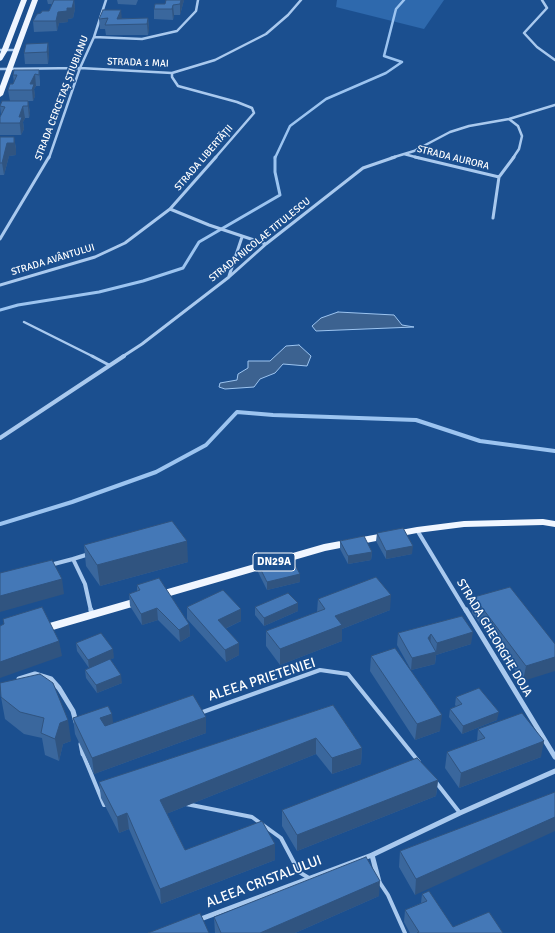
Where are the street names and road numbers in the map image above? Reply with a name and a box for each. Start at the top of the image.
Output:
street label: STRADA CERCETAȘ ȘTIUBIANU [33,34,91,162]
street label: STRADA 1 MAI [107,56,169,70]
street label: STRADA LIBERTĂȚII [172,123,236,193]
street label: STRADA AURORA [416,143,490,173]
street label: STRADA NICOLAE TITULESCU [207,195,313,285]
street label: STRADA AVÂNTULUI [10,242,96,278]
road number: DN29A [253,553,295,571]
street label: STRADA GHEORGHE DOJA [453,576,535,700]
street label: ALEEA PRIETENIEI [206,655,318,705]
street label: ALEEA CRISTALULUI [204,852,324,912]

